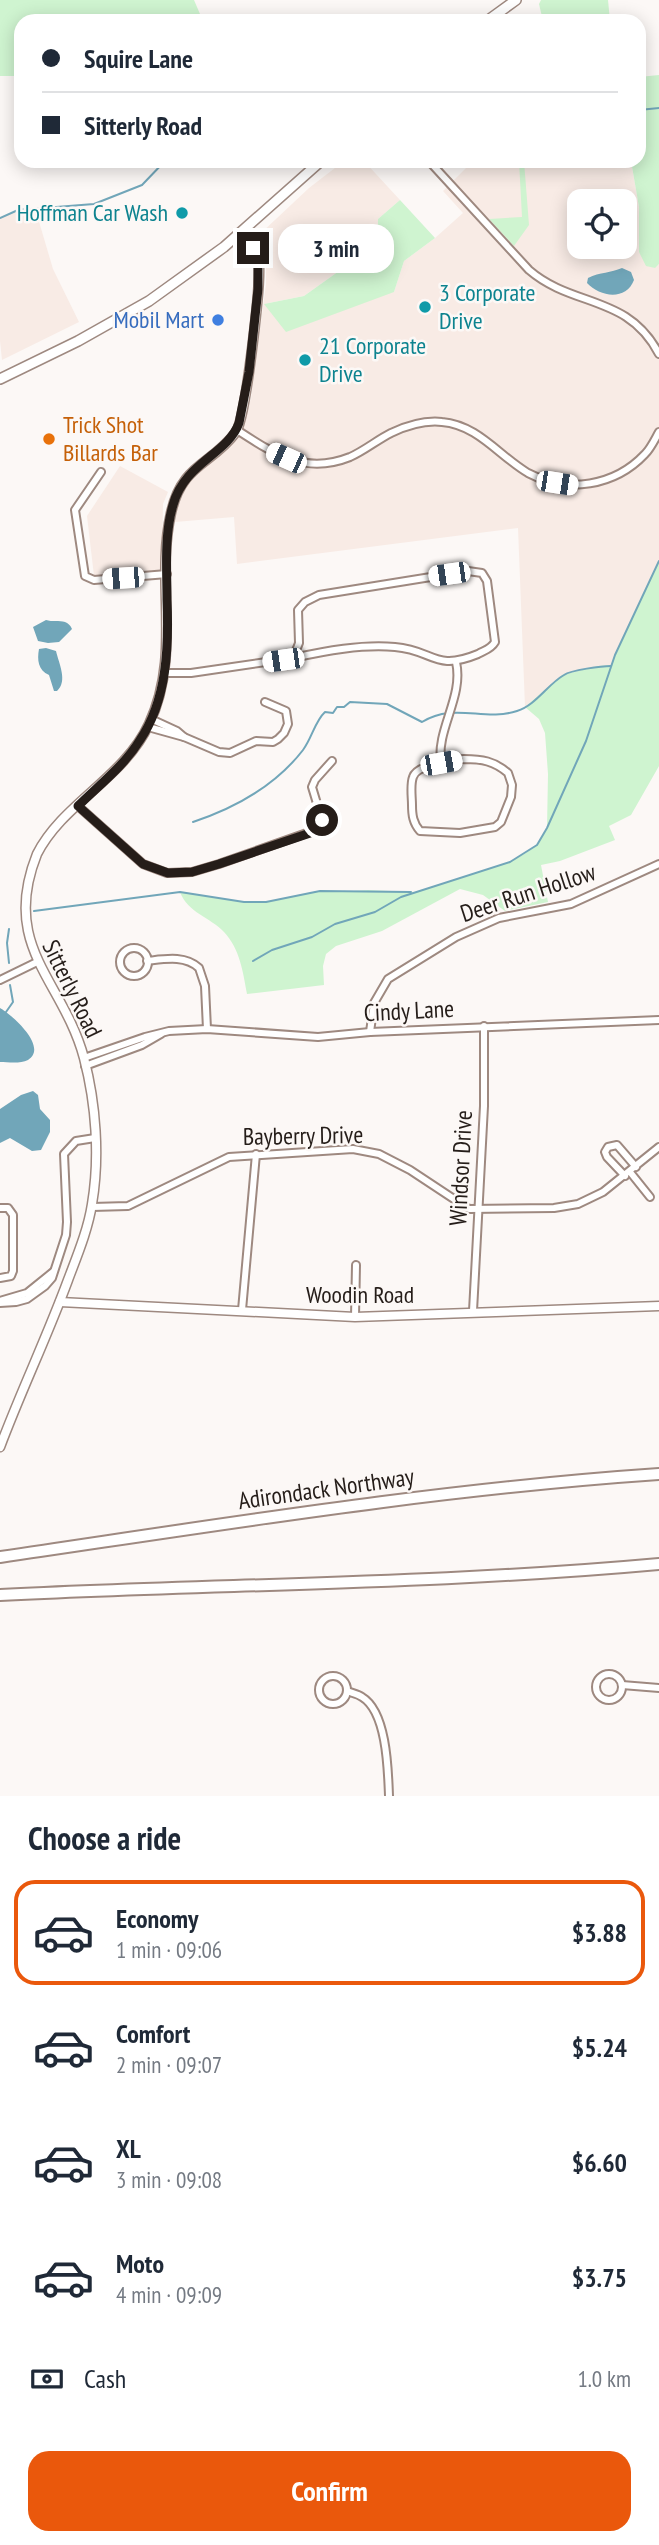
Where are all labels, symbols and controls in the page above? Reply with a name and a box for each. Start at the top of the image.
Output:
text: Squire Lane [84,42,193,75]
text: Sitterly Road [84,109,202,142]
map controls [567,189,637,259]
button: locate [567,189,637,259]
place label: Hoffman Car Wash [17,197,168,228]
marker: Hoffman Car Wash [174,205,190,221]
callout: 3 min [278,224,393,272]
route end [237,232,269,264]
text: 3 min [313,234,359,263]
place label: 3 Corporate Drive [439,277,535,336]
marker: 3 Corporate Drive [417,299,433,315]
place label: Mobil Mart [113,304,204,335]
marker: Mobil Mart [210,312,226,328]
place label: 21 Corporate Drive [319,330,426,389]
marker: 21 Corporate Drive [297,352,313,368]
place label: Trick Shot Billards Bar [63,409,158,468]
marker: Trick Shot Billards Bar [41,431,57,447]
car [263,440,310,476]
car [535,469,580,497]
car [427,561,472,587]
car [102,566,145,590]
car [261,647,306,673]
car [419,749,464,777]
route start [306,804,338,836]
street label: Deer Run Hollow [456,856,600,929]
street label: Sitterly Road [36,935,109,1043]
street label: Cindy Lane [363,993,455,1028]
street label: Windsor Drive [442,1109,479,1227]
street label: Bayberry Drive [243,1119,363,1152]
street label: Woodin Road [306,1279,414,1310]
street label: Adirondack Northway [236,1461,416,1516]
text: Choose a ride [28,1817,181,1859]
icon: car [32,1901,95,1964]
text: Economy [116,1902,198,1935]
text: $3.88 [572,1916,627,1949]
text: 1 min · 09:06 [116,1935,222,1964]
icon: car [32,2016,95,2079]
text: Comfort [116,2017,190,2050]
text: $5.24 [572,2031,627,2064]
text: 2 min · 09:07 [116,2050,222,2079]
icon: car [32,2131,95,2194]
text: XL [116,2132,141,2165]
text: $6.60 [572,2146,627,2179]
text: 3 min · 09:08 [116,2165,222,2194]
icon: car [32,2246,95,2309]
text: Moto [116,2247,164,2280]
text: $3.75 [572,2261,627,2294]
text: 4 min · 09:09 [116,2280,222,2309]
icon: cash [28,2360,66,2398]
text: Cash [84,2362,126,2395]
text: 1.0 km [577,2364,631,2393]
button: Confirm [28,2451,631,2531]

